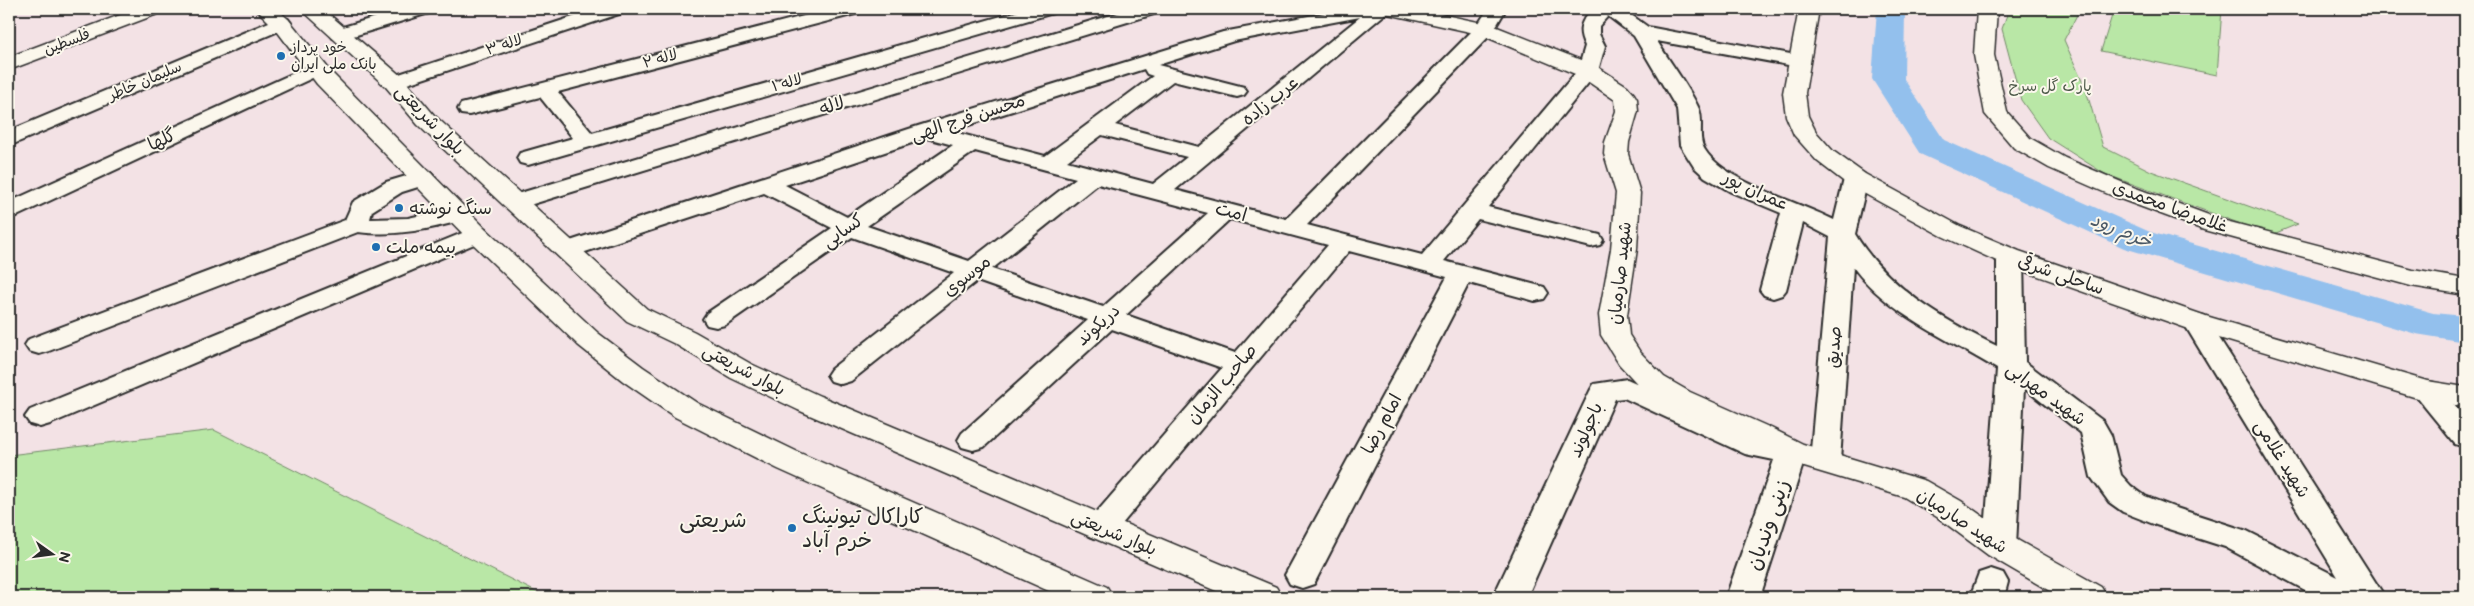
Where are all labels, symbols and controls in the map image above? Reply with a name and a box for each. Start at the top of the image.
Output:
street label: فلسطین [41,24,93,60]
street label: لاله ۳ [483,30,525,60]
place label: خود پرداز بانک ملی ایران [290,38,377,74]
street label: لاله ۲ [641,45,679,73]
marker: خود پرداز بانک ملی ایران [275,50,287,62]
street label: سلیمان خاطر [104,57,185,106]
street label: لاله ۱ [770,70,804,96]
street label: عرب زاده [1237,72,1303,130]
park label: پارک گل سرخ [2008,77,2092,96]
street label: بلوار شریعتی [391,80,469,160]
street label: محسن فرج الهی [908,90,1028,147]
street label: لاله [817,92,847,120]
street label: گلها [145,124,180,156]
street label: عمران پور [1717,166,1792,216]
street label: غلامرضا محمدی [2109,176,2231,238]
place label: سنگ نوشته [409,198,492,219]
street label: امت [1213,198,1249,226]
marker: سنگ نوشته [393,202,405,214]
water label: خرم رود [2086,208,2156,256]
street label: کسایی [818,209,868,253]
street label: شهید صارمیان [1604,221,1636,325]
place label: بیمه ملت [386,237,456,258]
marker: بیمه ملت [370,241,382,253]
street label: ساحلی شرقی [2015,249,2107,300]
street label: موسوی [939,251,995,301]
street label: دریکوند [1072,300,1125,351]
street label: صدیق [1822,325,1846,369]
street label: بلوار شریعتی [699,339,789,401]
street label: صاحب الزمان [1183,340,1261,428]
street label: شهید مهرابی [2002,358,2090,430]
street label: امام رضا [1357,390,1409,459]
street label: باجولوند [1565,399,1608,461]
street label: شهید غلامی [2250,416,2314,502]
street label: زینی وندیان [1741,476,1796,574]
street label: شهید صارمیان [1913,484,2011,558]
place label: کاراکال تیونینگ خرم آباد [802,504,924,556]
street label: بلوار شریعتی [1068,506,1160,560]
district label: شریعتی [679,507,747,534]
marker: کاراکال تیونینگ خرم آباد [786,522,798,534]
north arrow [28,528,78,578]
text: N [55,550,74,564]

